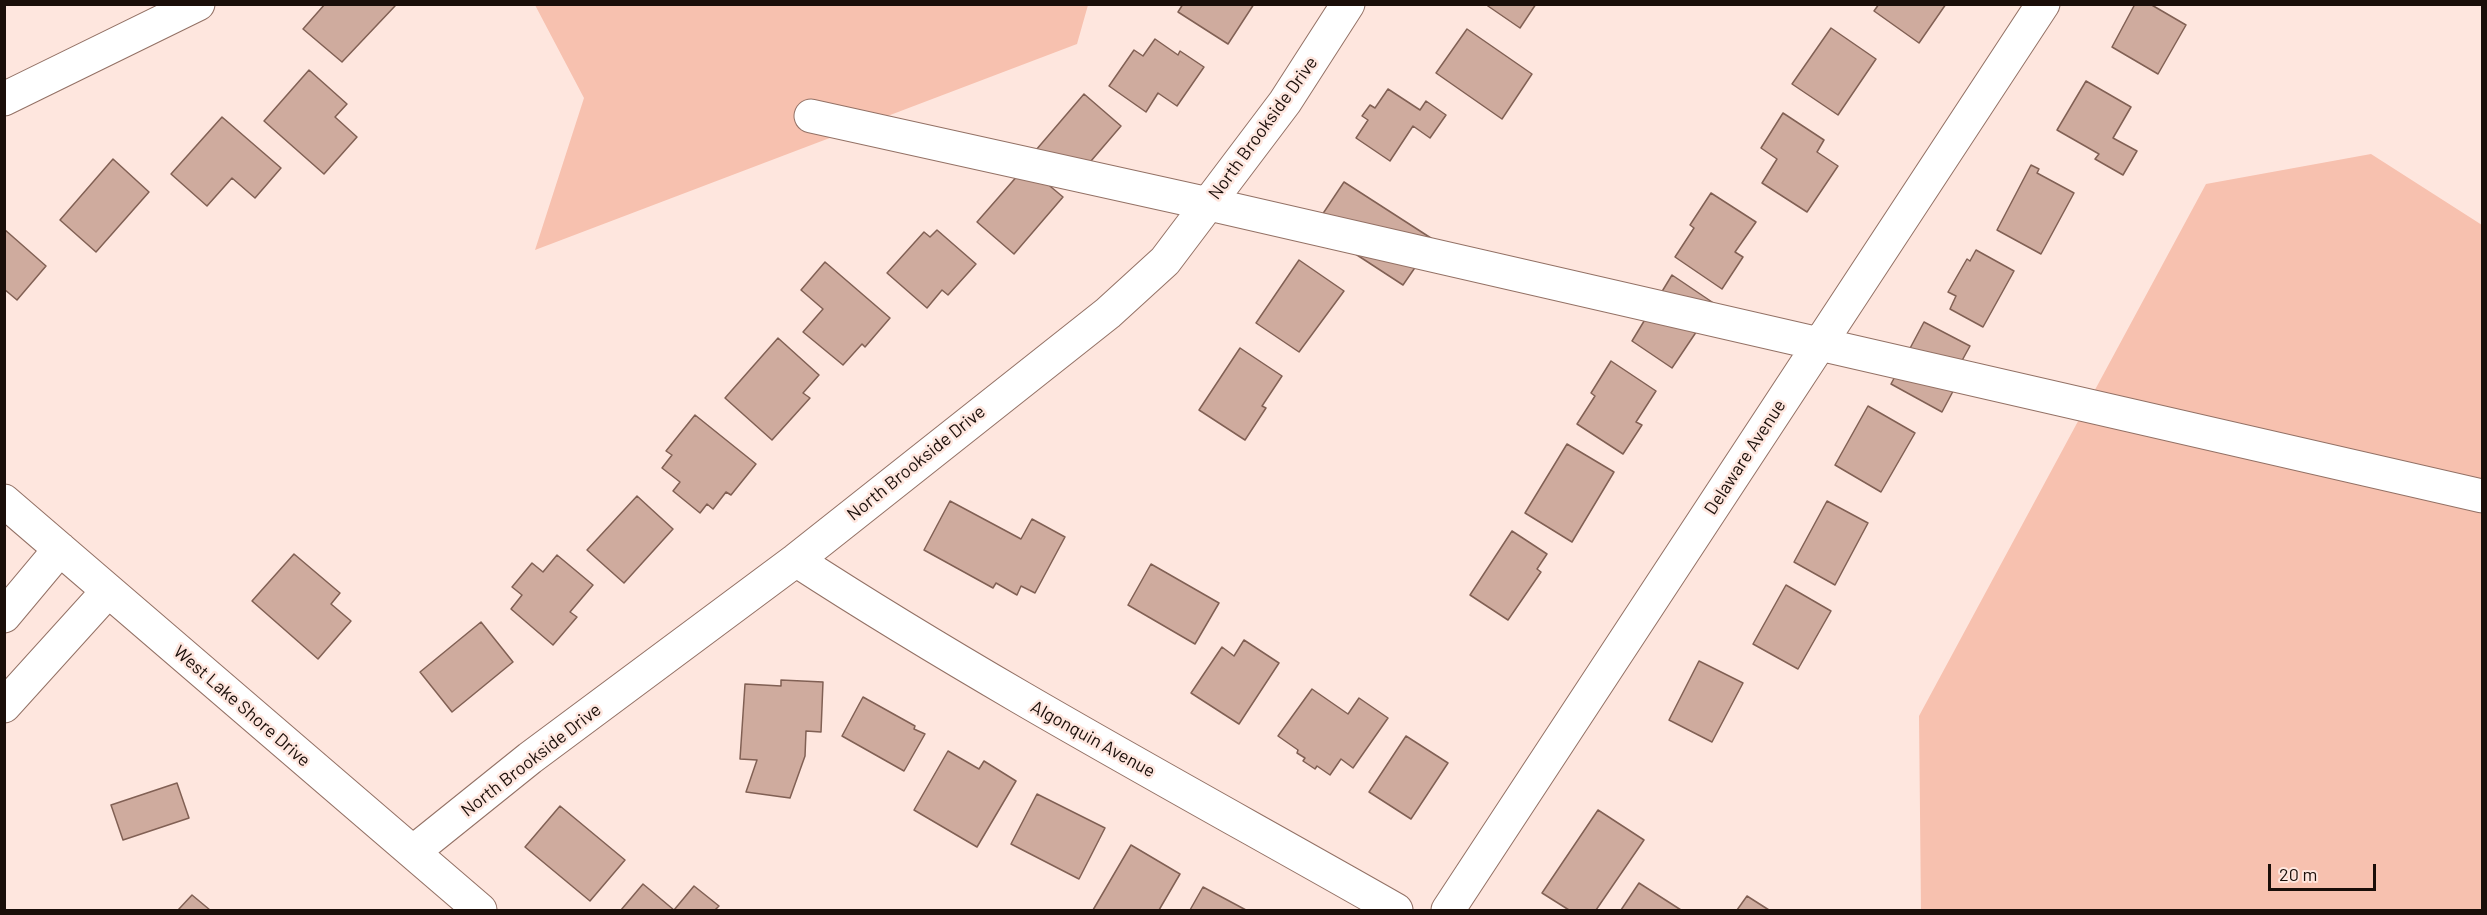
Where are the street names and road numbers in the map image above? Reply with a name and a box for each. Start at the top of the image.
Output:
street label: North Brookside Drive [1204,52,1322,204]
street label: Delaware Avenue [1700,395,1790,519]
street label: North Brookside Drive [843,401,989,525]
street label: West Lake Shore Drive [169,641,315,771]
street label: Algonquin Avenue [1027,696,1159,782]
street label: North Brookside Drive [457,699,605,821]

